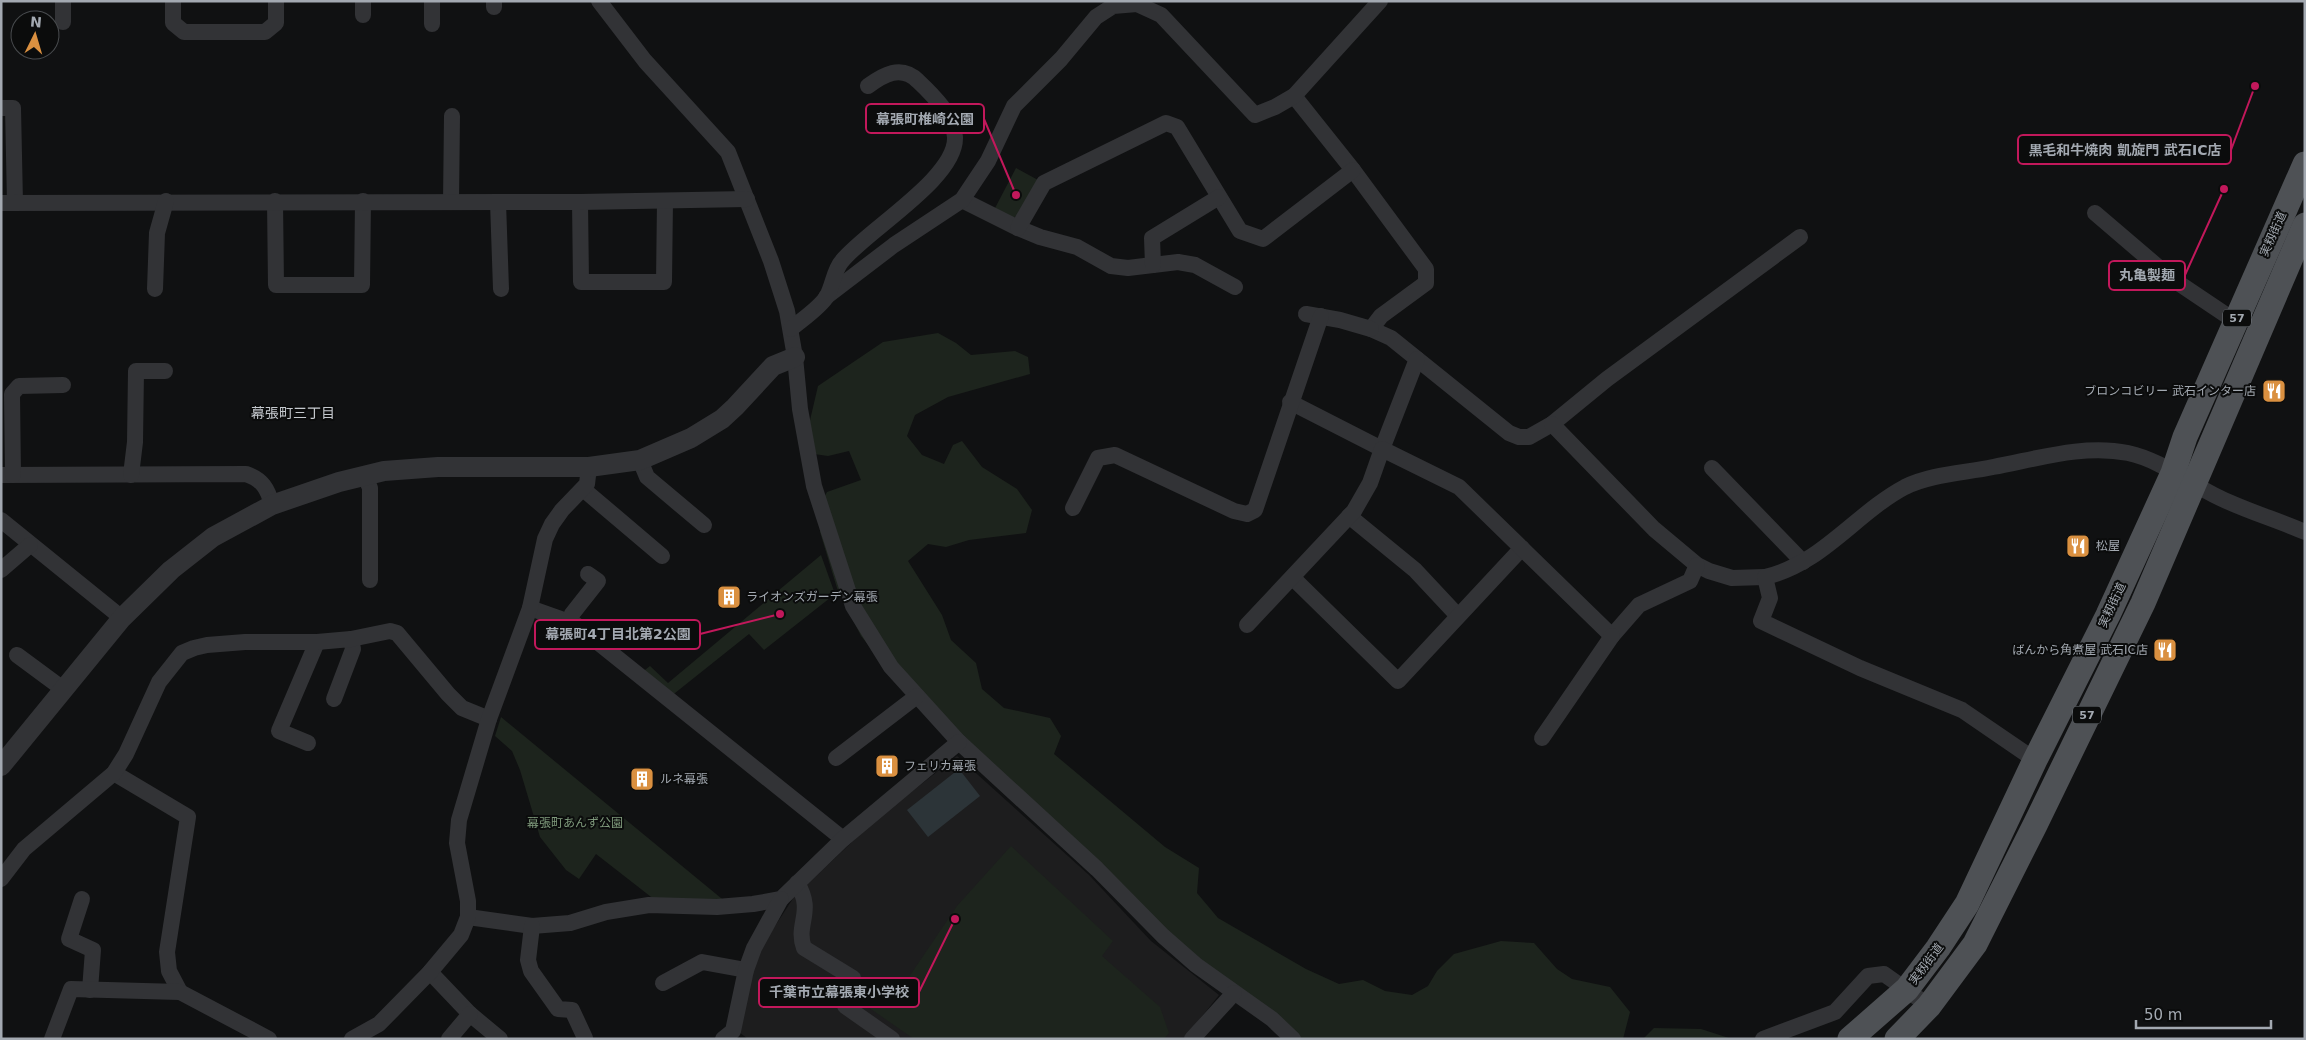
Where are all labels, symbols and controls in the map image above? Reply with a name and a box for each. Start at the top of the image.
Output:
north arrow [10,10,60,60]
text: N [30,14,43,31]
callout: 幕張町椎崎公園 [866,104,984,133]
text: 幕張町椎崎公園 [876,111,974,127]
callout: 黒毛和牛焼肉 凱旋門 武石IC店 [2018,135,2231,164]
text: 黒毛和牛焼肉 凱旋門 武石IC店 [2028,142,2222,158]
street label: 実籾街道 [2257,209,2289,259]
callout: 丸亀製麺 [2109,261,2185,290]
text: 丸亀製麺 [2119,267,2175,283]
road number: 57 [2223,310,2251,326]
restaurant icon: ブロンコビリー 武石インター店 [2261,378,2287,404]
place label: ブロンコビリー 武石インター店 [2084,384,2256,398]
district label: 幕張町三丁目 [251,405,335,421]
restaurant icon: 松屋 [2065,533,2091,559]
place label: 松屋 [2096,539,2120,553]
street label: 実籾街道 [2096,580,2128,630]
building icon: ライオンズガーデン幕張 [716,584,742,610]
place label: ライオンズガーデン幕張 [746,590,878,604]
callout: 幕張町4丁目北第2公園 [535,620,700,649]
text: 幕張町4丁目北第2公園 [545,626,691,642]
restaurant icon: ばんから角煮屋 武石IC店 [2152,637,2178,663]
place label: ばんから角煮屋 武石IC店 [2012,643,2148,657]
road number: 57 [2073,706,2101,724]
building icon: フェリカ幕張 [874,753,900,779]
place label: フェリカ幕張 [904,759,976,773]
building icon: ルネ幕張 [629,766,655,792]
place label: ルネ幕張 [660,772,708,786]
park label: 幕張町あんず公園 [527,816,623,830]
street label: 実籾街道 [1906,941,1946,987]
callout: 千葉市立幕張東小学校 [759,978,919,1007]
text: 千葉市立幕張東小学校 [769,984,909,1000]
scale bar [2136,998,2271,1030]
text: 50 m [2144,1006,2182,1024]

